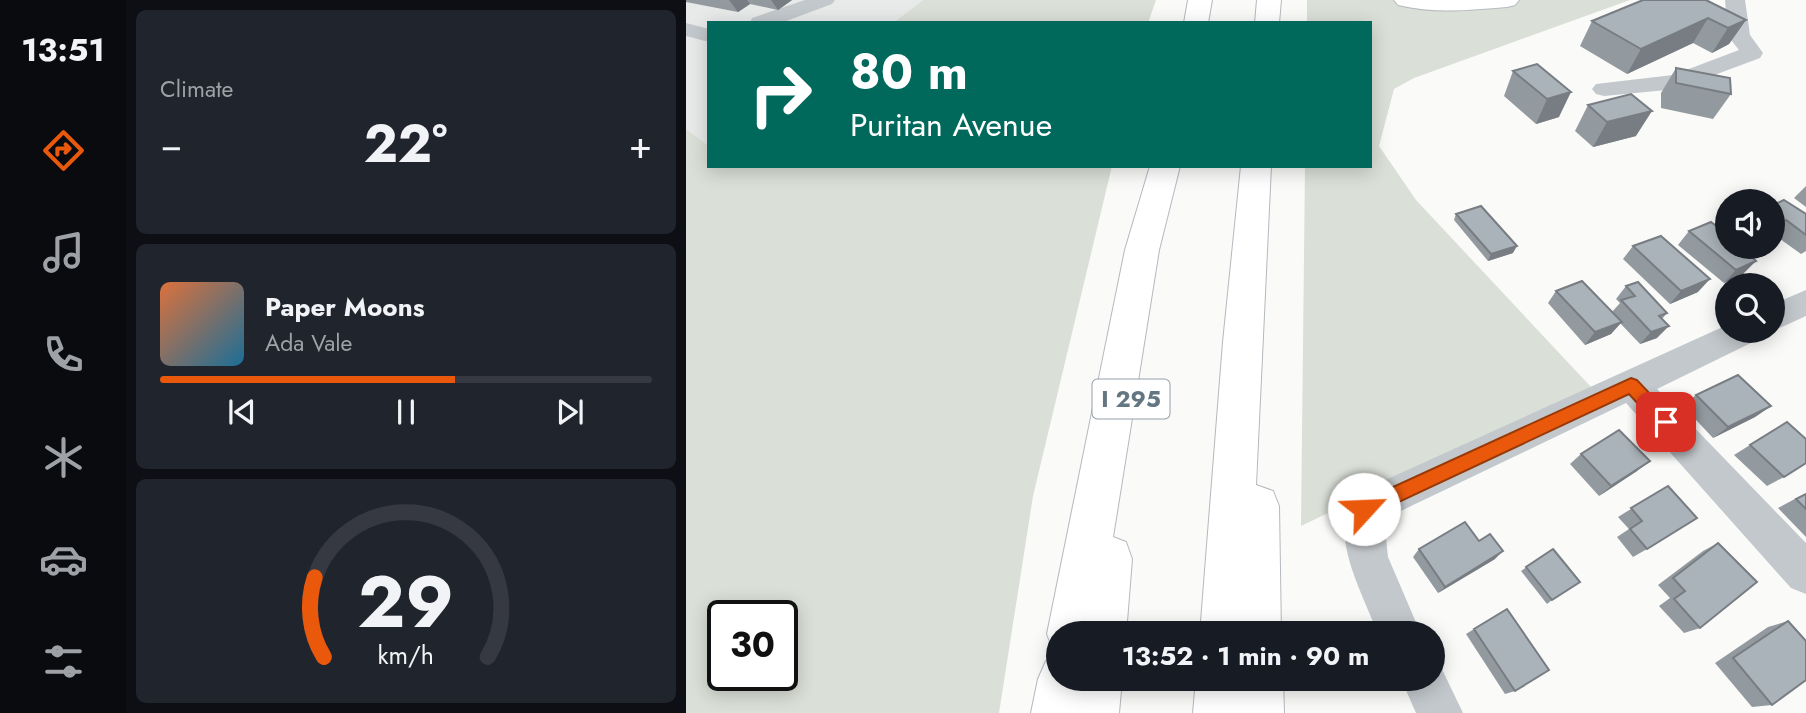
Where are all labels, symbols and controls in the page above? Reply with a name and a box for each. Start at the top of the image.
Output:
text: 13:51 [21,27,105,73]
text: 80 m [850,37,968,107]
icon: right [735,49,826,140]
text: Climate [160,72,233,106]
text: Puritan Avenue [850,102,1052,148]
text: 22° [364,106,447,182]
text: − [160,117,182,172]
text: + [629,117,652,172]
icon: directions [39,126,88,175]
map controls [1715,189,1785,343]
button: sound [1715,189,1785,259]
icon: music [39,228,88,277]
button: search [1715,273,1785,343]
text: Paper Moons [265,288,425,326]
text: Ada Vale [265,326,352,360]
icon: phone [39,330,88,379]
road number: I 295 [1092,380,1170,418]
pin [1636,392,1696,452]
icon: previous [223,393,261,431]
icon: pause [387,393,425,431]
icon: next [551,393,589,431]
icon: arrive [1647,403,1685,441]
icon: climate [39,433,88,482]
position arrow [1327,472,1401,546]
icon: car [39,535,88,584]
text: 29 [358,549,454,654]
speed limit sign: 30 [707,600,798,691]
icon: filters [39,637,88,686]
text: km/h [378,637,434,673]
text: 13:52 · 1 min · 90 m [1122,637,1369,675]

